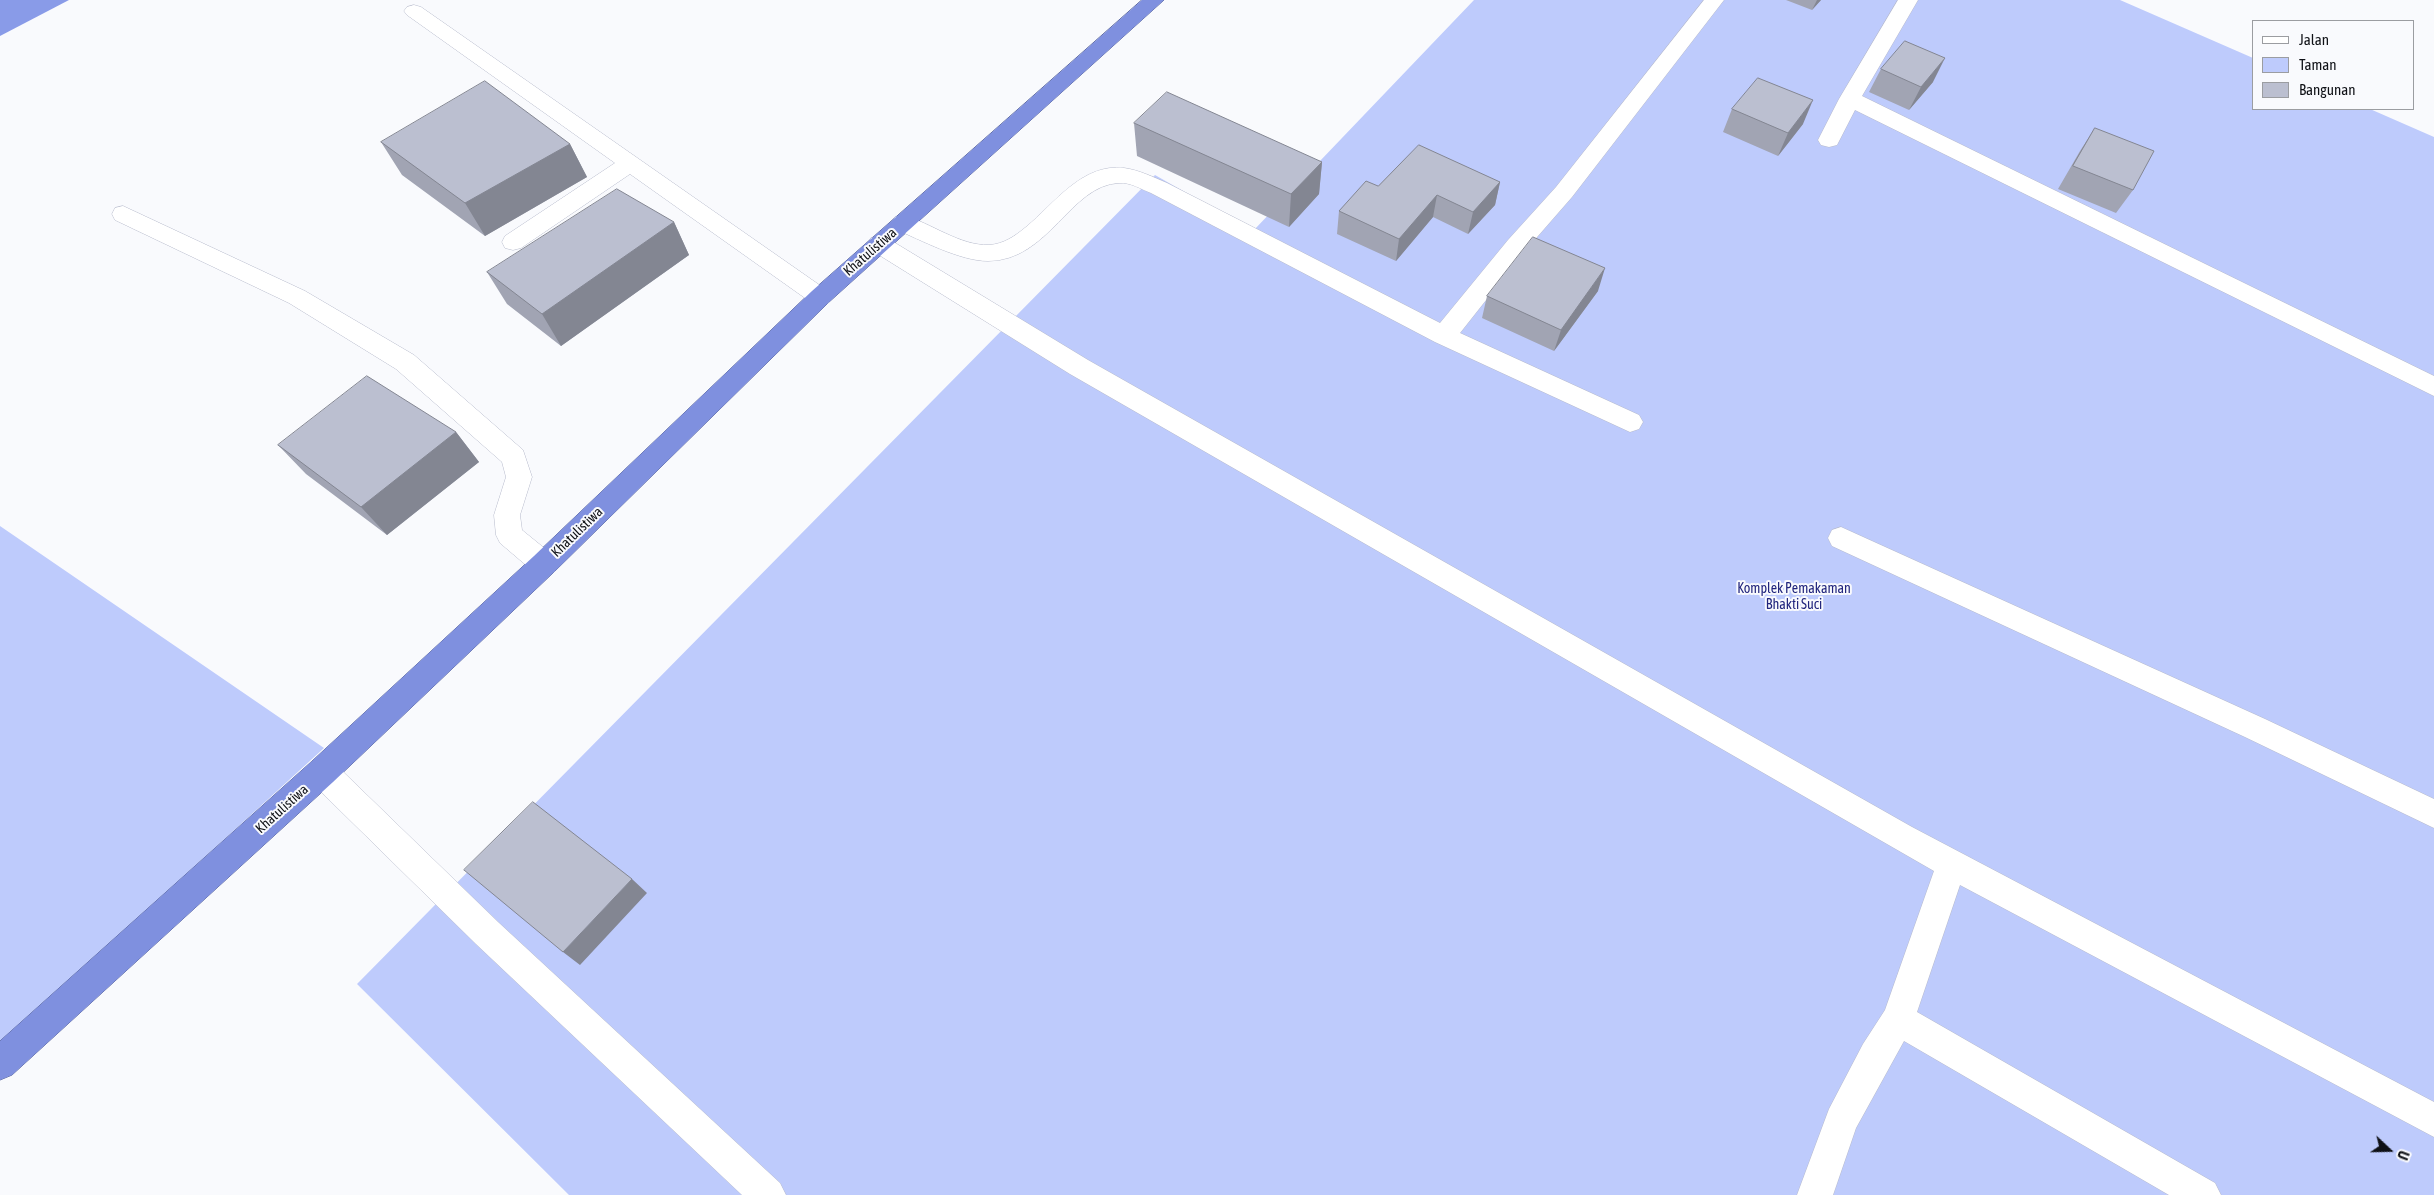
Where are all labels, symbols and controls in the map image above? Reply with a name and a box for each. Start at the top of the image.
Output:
legend [2252,20,2414,110]
text: Jalan [2299,31,2329,48]
text: Taman [2299,56,2337,73]
text: Bangunan [2299,81,2356,98]
street label: Khatulistiwa [840,224,900,280]
street label: Khatulistiwa [548,503,606,561]
park label: Komplek Pemakaman Bhakti Suci [1737,581,1851,614]
street label: Khatulistiwa [252,781,312,837]
north arrow [2364,1125,2414,1175]
text: U [2394,1149,2412,1162]

